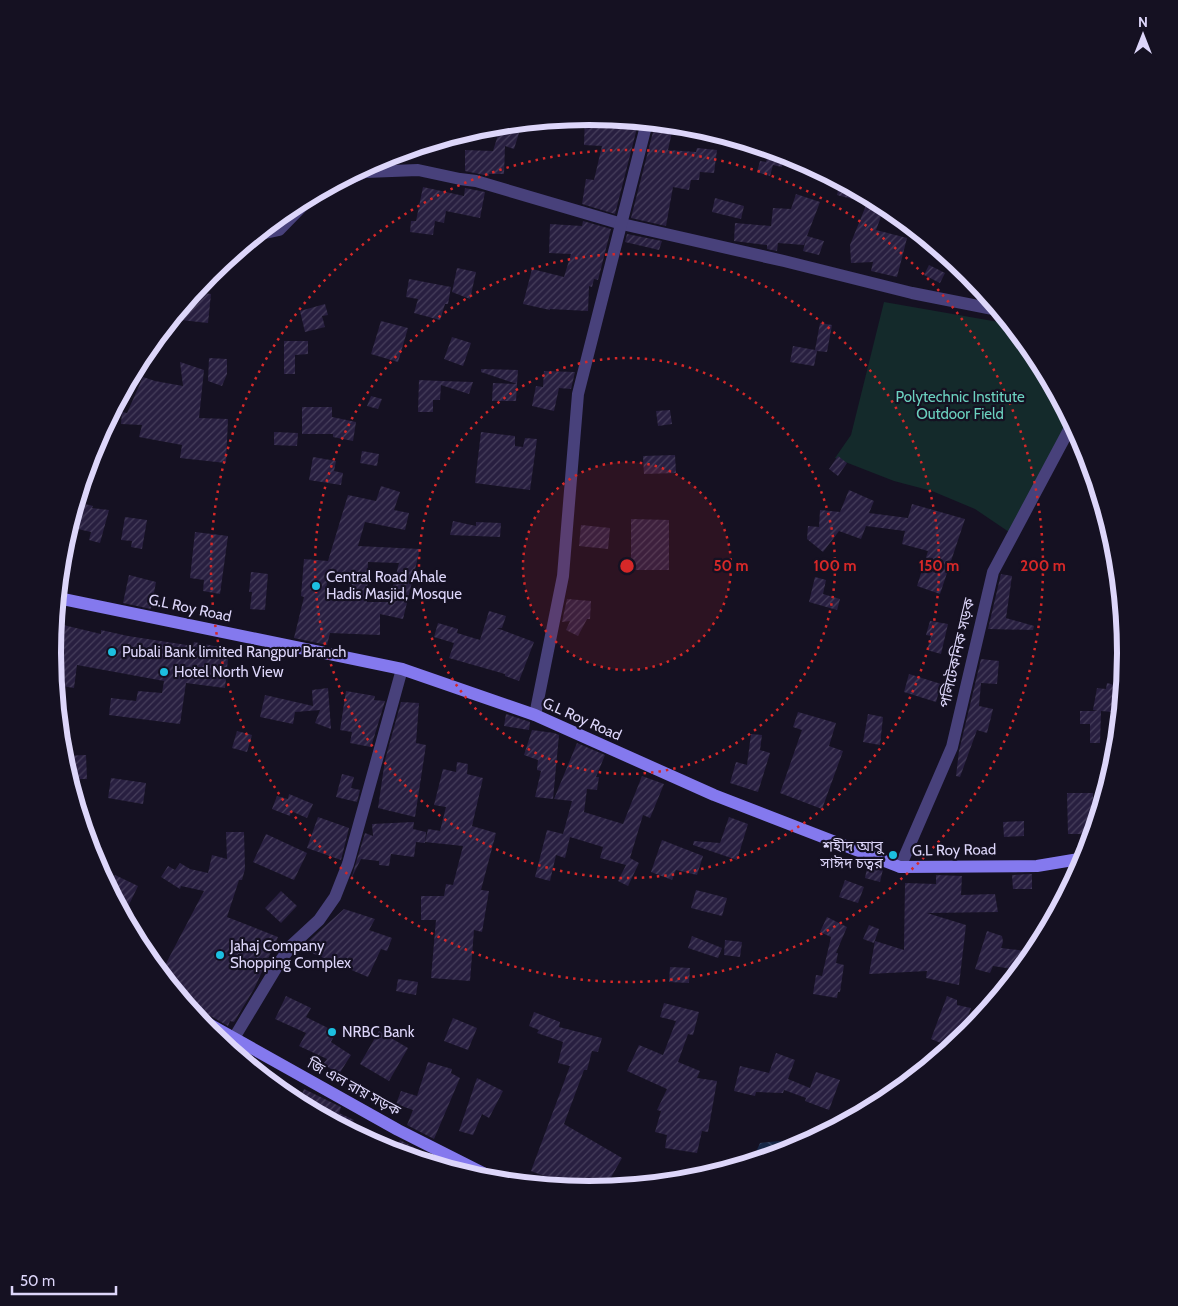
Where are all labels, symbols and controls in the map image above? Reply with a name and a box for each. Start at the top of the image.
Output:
north arrow [1118,10,1168,60]
text: N [1138,13,1148,31]
park label: Polytechnic Institute Outdoor Field [895,388,1025,423]
centre of rings [618,557,636,575]
text: 50 m [713,557,749,575]
text: 100 m [813,557,857,575]
text: 150 m [919,557,959,575]
text: 200 m [1020,557,1066,575]
place label: Central Road Ahale Hadis Masjid, Mosque [326,568,462,603]
marker: Central Road Ahale Hadis Masjid, Mosque [310,580,322,592]
street label: G.L Roy Road [147,590,233,626]
street label: পলিটেকনিক সড়ক [936,596,979,710]
place label: Pubali Bank limited Rangpur Branch [122,643,346,661]
marker: Pubali Bank limited Rangpur Branch [106,646,118,658]
place label: Hotel North View [174,663,284,681]
marker: Hotel North View [158,666,170,678]
street label: G.L Roy Road [540,694,624,744]
place label: শহীদ আবু সাঈদ চত্বর [819,837,884,872]
street label: G.L Roy Road [912,840,996,860]
marker: শহীদ আবু সাঈদ চত্বর [887,849,899,861]
place label: Jahaj Company Shopping Complex [229,937,351,972]
marker: Jahaj Company Shopping Complex [214,949,226,961]
place label: NRBC Bank [342,1023,415,1041]
marker: NRBC Bank [326,1026,338,1038]
street label: জি এল রায় সড়ক [304,1054,404,1120]
scale bar [12,1264,116,1296]
text: 50 m [20,1272,55,1290]

